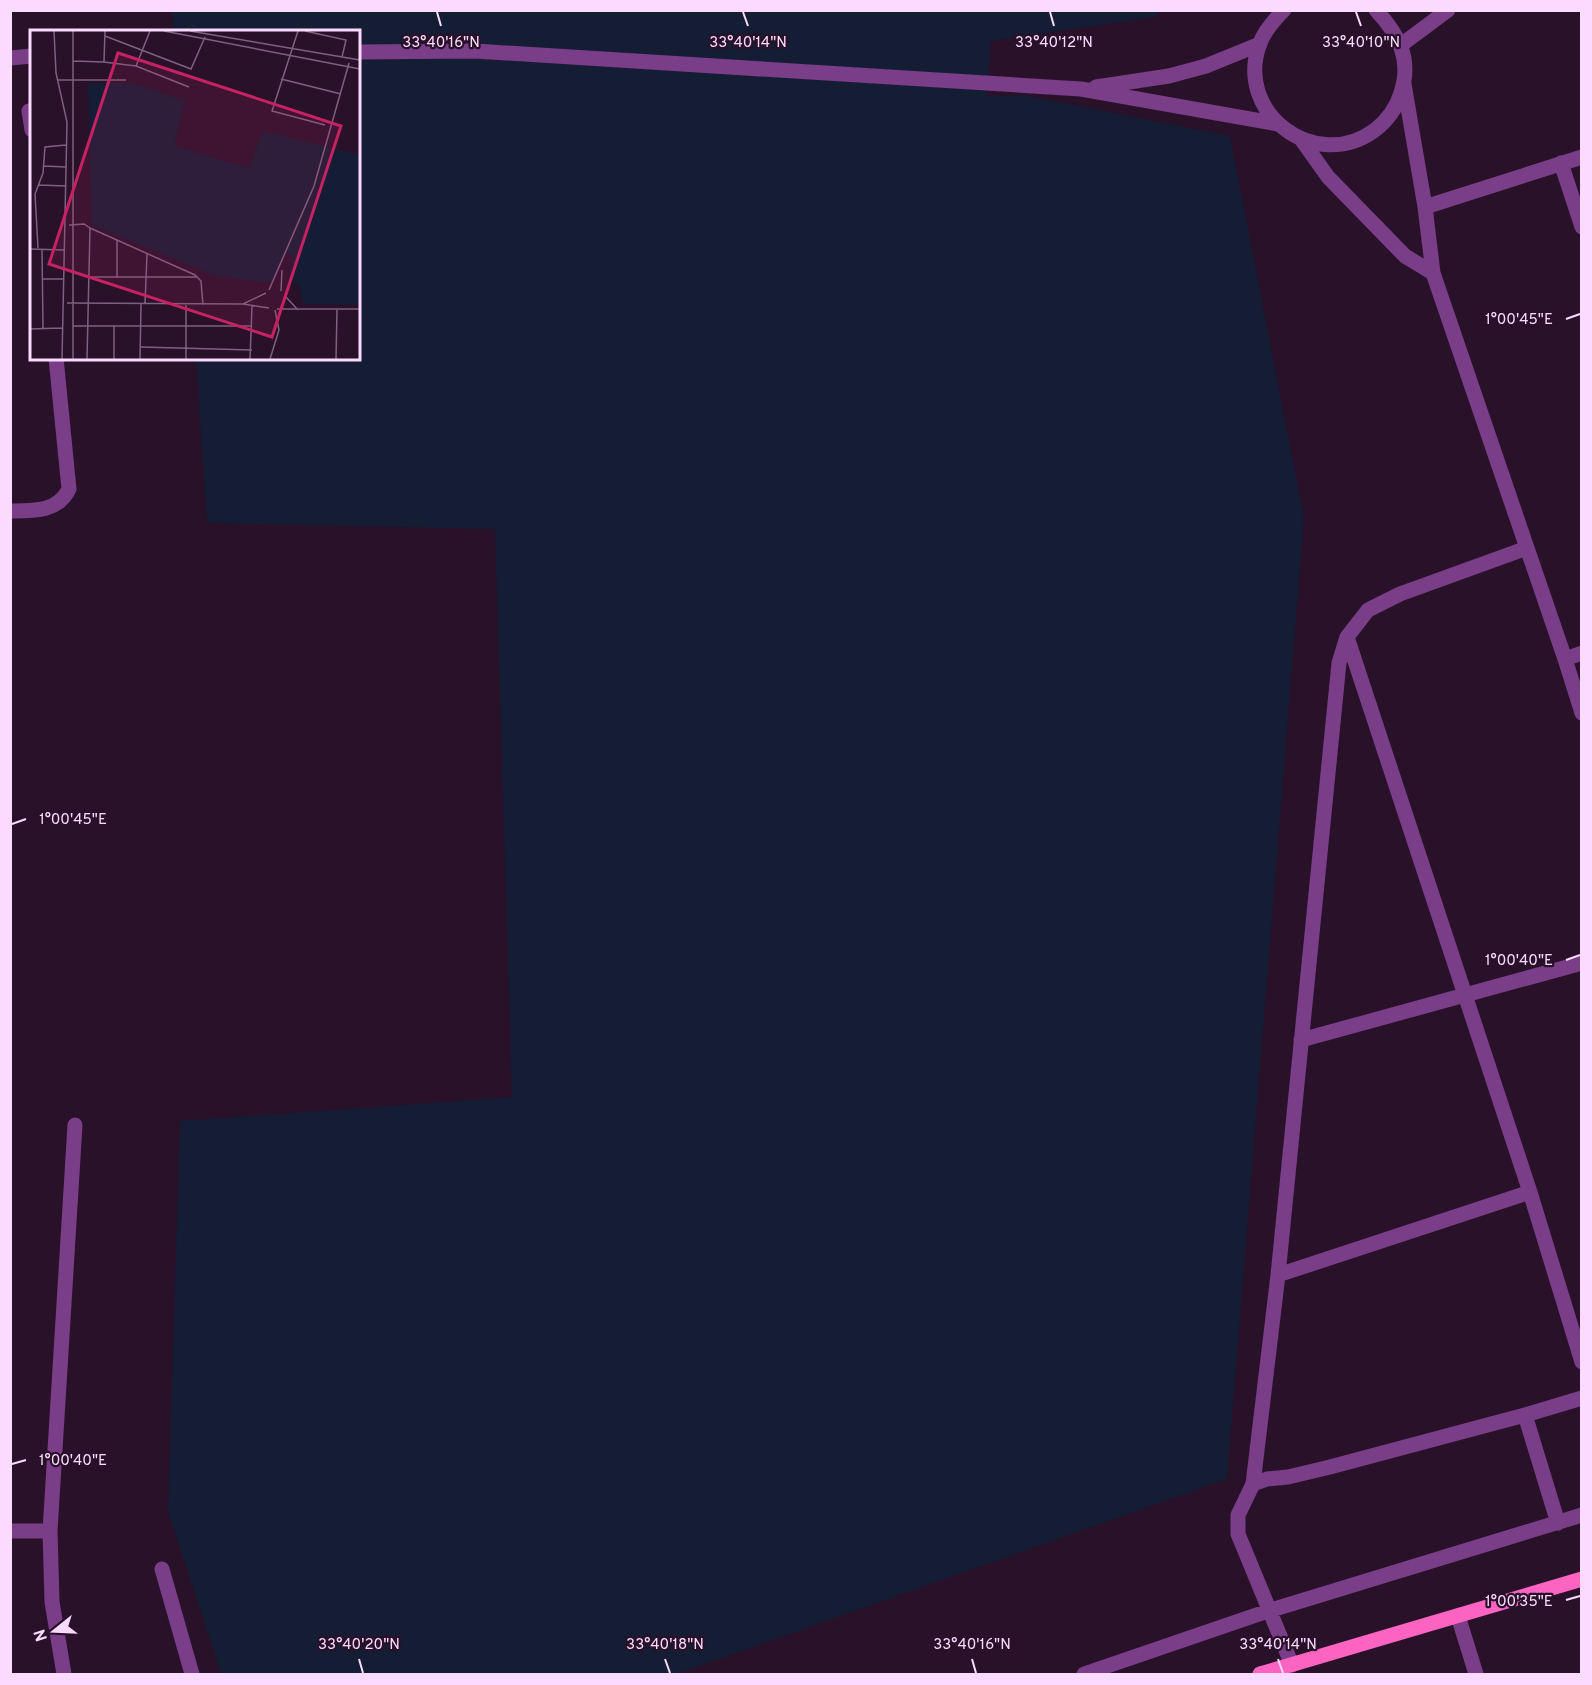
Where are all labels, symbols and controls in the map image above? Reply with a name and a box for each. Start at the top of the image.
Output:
inset map [30,30,360,360]
text: 33°40'16"N [402,34,480,53]
text: 33°40'14"N [709,34,787,53]
text: 33°40'12"N [1015,34,1093,53]
text: 33°40'10"N [1322,34,1400,53]
text: 1°00'45"E [1485,311,1553,330]
text: 1°00'45"E [39,811,107,830]
text: 1°00'40"E [1485,952,1553,971]
text: 1°00'40"E [39,1452,107,1471]
text: 1°00'35"E [1485,1593,1553,1612]
north arrow [24,1601,84,1661]
text: N [30,1626,53,1644]
text: 33°40'20"N [318,1636,400,1655]
text: 33°40'18"N [626,1636,704,1655]
text: 33°40'16"N [933,1636,1011,1655]
text: 33°40'14"N [1239,1636,1317,1655]

